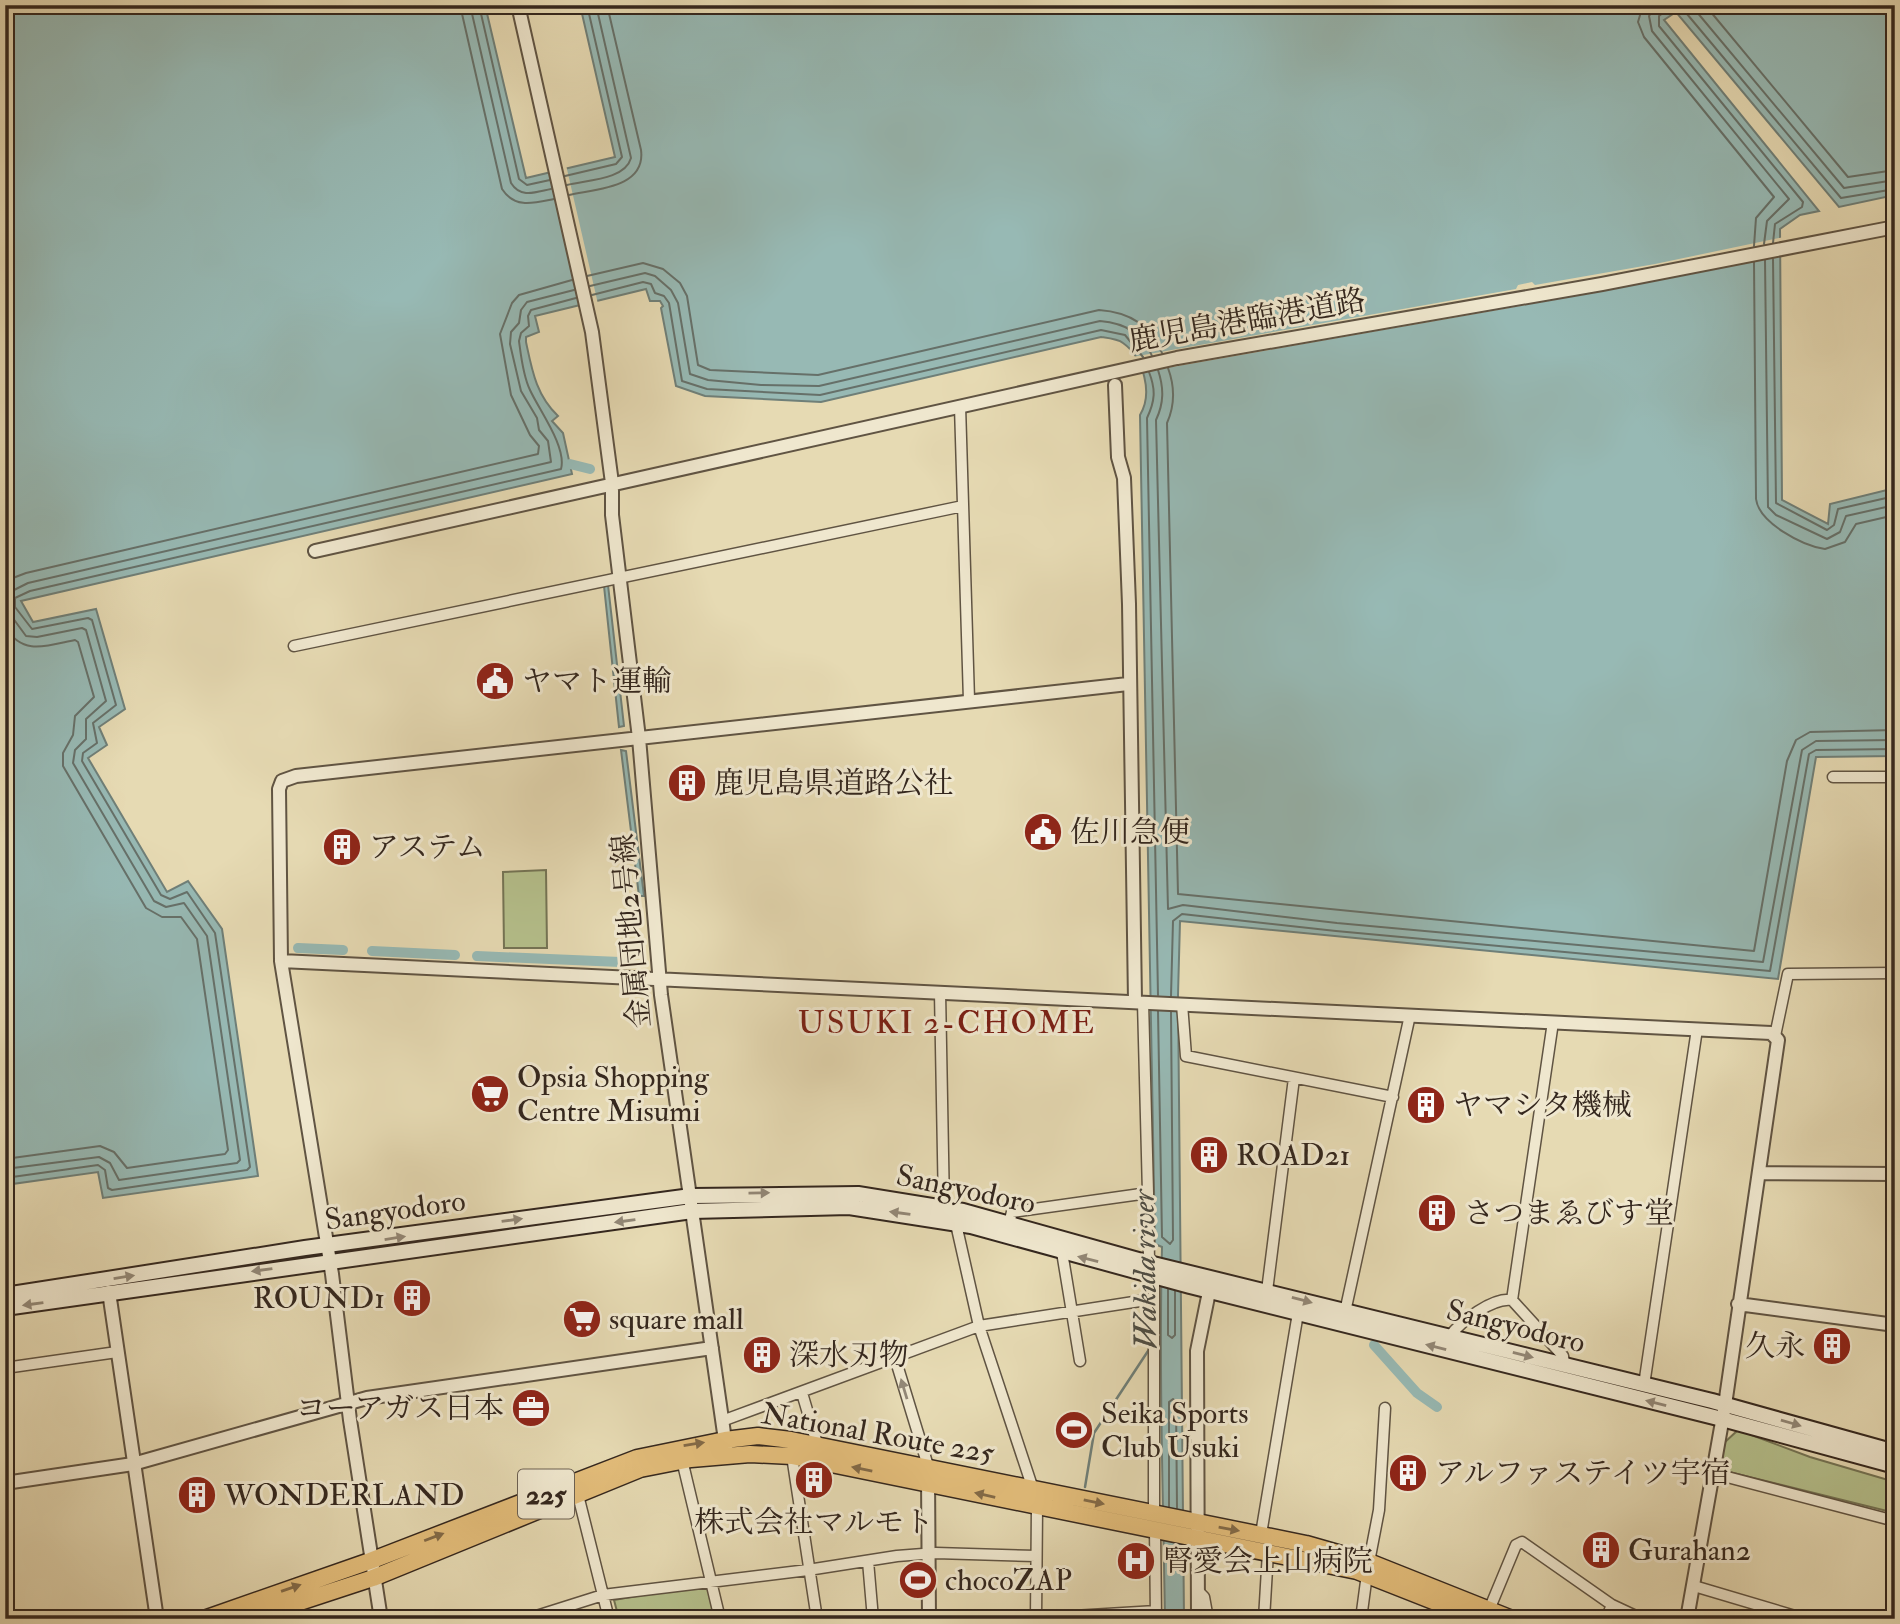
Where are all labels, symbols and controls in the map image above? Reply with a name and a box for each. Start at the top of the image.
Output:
street label: 鹿児島港臨港道路 [1126,281,1368,360]
public building icon: ヤマト運輸 [474,660,516,702]
place label: ヤマト運輸 [522,663,672,700]
building icon: 鹿児島県道路公社 [666,762,708,804]
place label: 鹿児島県道路公社 [714,765,954,802]
public building icon: 佐川急便 [1022,811,1064,853]
place label: 佐川急便 [1070,814,1190,851]
building icon: アステム [321,826,363,868]
place label: アステム [369,829,486,866]
street label: 金属団地2号線 [605,832,658,1030]
district label: USUKI 2-CHOME [798,1003,1096,1043]
place label: Opsia Shopping Centre Misumi [517,1059,710,1130]
supermarket icon: Opsia Shopping Centre Misumi [469,1073,511,1115]
building icon: ヤマシタ機械 [1405,1084,1447,1126]
place label: ヤマシタ機械 [1453,1087,1632,1124]
building icon: ROAD21 [1188,1134,1230,1176]
place label: ROAD21 [1236,1137,1350,1174]
street label: Sangyodoro [893,1157,1039,1222]
street label: Sangyodoro [322,1182,468,1239]
water label: Wakida river [1124,1187,1166,1350]
one-way arrow [748,1188,770,1199]
building icon: さつまゑびす堂 [1416,1192,1458,1234]
place label: さつまゑびす堂 [1464,1195,1674,1232]
one-way arrow [889,1208,911,1219]
one-way arrow [501,1215,523,1226]
one-way arrow [614,1216,636,1227]
one-way arrow [384,1232,406,1243]
one-way arrow [1077,1253,1099,1264]
one-way arrow [251,1265,273,1276]
one-way arrow [113,1271,135,1282]
building icon: ROUND1 [391,1277,433,1319]
place label: ROUND1 [253,1280,385,1317]
street label: Sangyodoro [1443,1291,1589,1362]
one-way arrow [1292,1296,1313,1306]
one-way arrow [22,1298,44,1309]
supermarket icon: square mall [561,1298,603,1340]
place label: square mall [609,1301,744,1338]
building icon: 久永 [1811,1325,1853,1367]
place label: 久永 [1745,1328,1805,1365]
building icon: 深水刃物 [741,1334,783,1376]
place label: 深水刃物 [789,1337,909,1374]
one-way arrow [1424,1341,1446,1352]
one-way arrow [1512,1349,1534,1360]
one-way arrow [898,1378,908,1399]
office icon: コーアガス日本 [510,1387,552,1429]
place label: コーアガス日本 [296,1390,504,1427]
street label: National Route 225 [759,1395,998,1472]
place label: Seika Sports Club Usuki [1101,1395,1248,1466]
one-way arrow [1645,1397,1667,1408]
sports icon: Seika Sports Club Usuki [1053,1409,1095,1451]
one-way arrow [1780,1418,1802,1429]
one-way arrow [683,1439,705,1450]
building icon: アルファステイツ宇宿 [1387,1452,1429,1494]
place label: アルファステイツ宇宿 [1435,1455,1731,1492]
building icon: 株式会社マルモト [793,1459,835,1501]
one-way arrow [851,1463,873,1474]
road number: 225 [518,1470,574,1518]
building icon: WONDERLAND [176,1474,218,1516]
place label: WONDERLAND [223,1477,465,1514]
one-way arrow [974,1489,996,1500]
one-way arrow [1083,1496,1105,1507]
place label: 株式会社マルモト [694,1504,934,1541]
one-way arrow [1218,1524,1240,1535]
building icon: Gurahan2 [1580,1529,1622,1571]
one-way arrow [423,1531,444,1542]
place label: Gurahan2 [1628,1532,1751,1569]
hospital icon: 腎愛会上山病院 [1115,1540,1157,1582]
place label: 腎愛会上山病院 [1163,1543,1373,1580]
sports icon: chocoZAP [897,1559,939,1601]
place label: chocoZAP [945,1562,1072,1599]
one-way arrow [281,1582,302,1593]

